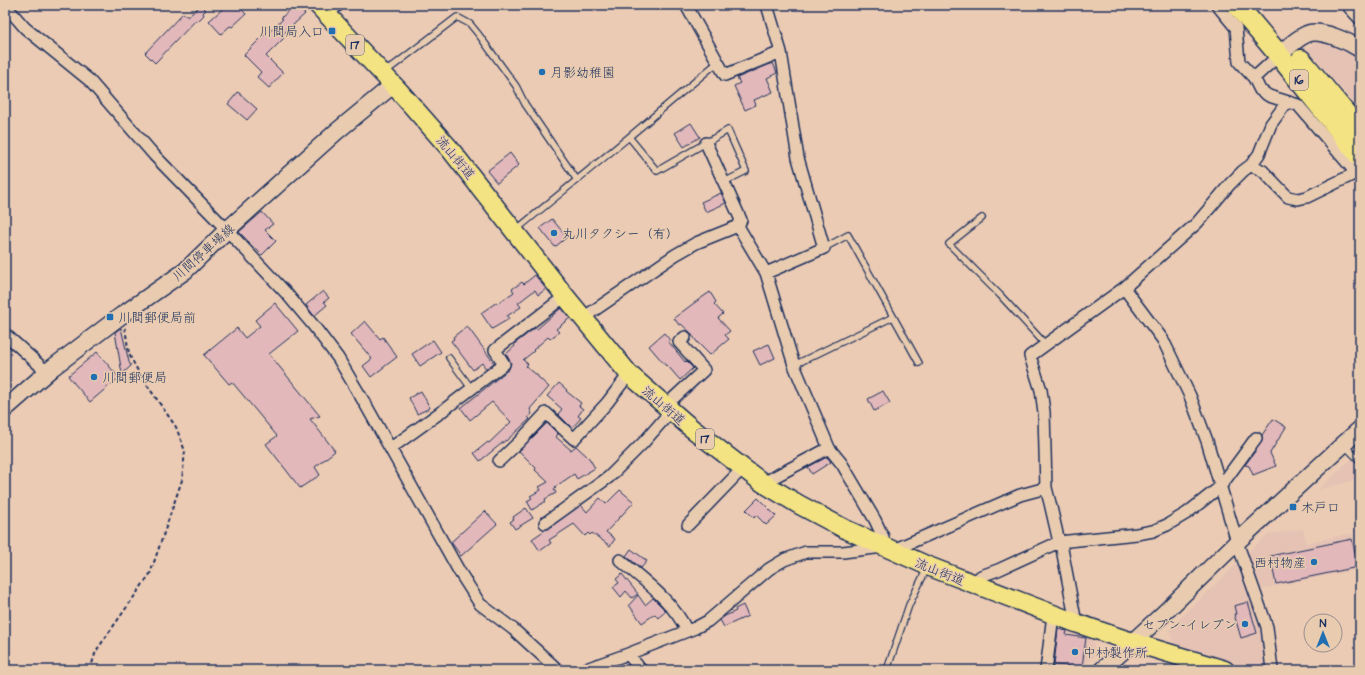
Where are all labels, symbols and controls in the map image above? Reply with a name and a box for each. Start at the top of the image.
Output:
place label: 川間局入口 [259,23,324,41]
marker: 川間局入口 [327,26,337,36]
road number: 17 [346,35,364,55]
place label: 月影幼稚園 [550,64,615,82]
marker: 月影幼稚園 [537,67,547,77]
road number: 16 [1290,70,1308,90]
street label: 流山街道 [432,132,479,183]
street label: 川間停車場線 [169,219,239,286]
place label: 丸川タクシー（有） [562,225,679,243]
marker: 丸川タクシー（有） [549,228,559,238]
place label: 川間郵便局前 [118,309,196,327]
marker: 川間郵便局前 [105,312,115,322]
place label: 川間郵便局 [102,369,167,387]
marker: 川間郵便局 [89,372,99,382]
street label: 流山街道 [638,382,689,430]
road number: 17 [696,429,714,449]
place label: 木戸口 [1301,499,1340,517]
marker: 木戸口 [1288,502,1298,512]
street label: 流山街道 [912,554,967,590]
place label: 西村物産 [1254,554,1306,572]
marker: 西村物産 [1309,557,1319,567]
north arrow [1303,613,1343,653]
place label: セブン-イレブン [1142,616,1237,634]
text: N [1320,616,1327,631]
marker: セブン-イレブン [1240,619,1250,629]
place label: 中村製作所 [1083,644,1148,662]
marker: 中村製作所 [1070,647,1080,657]

